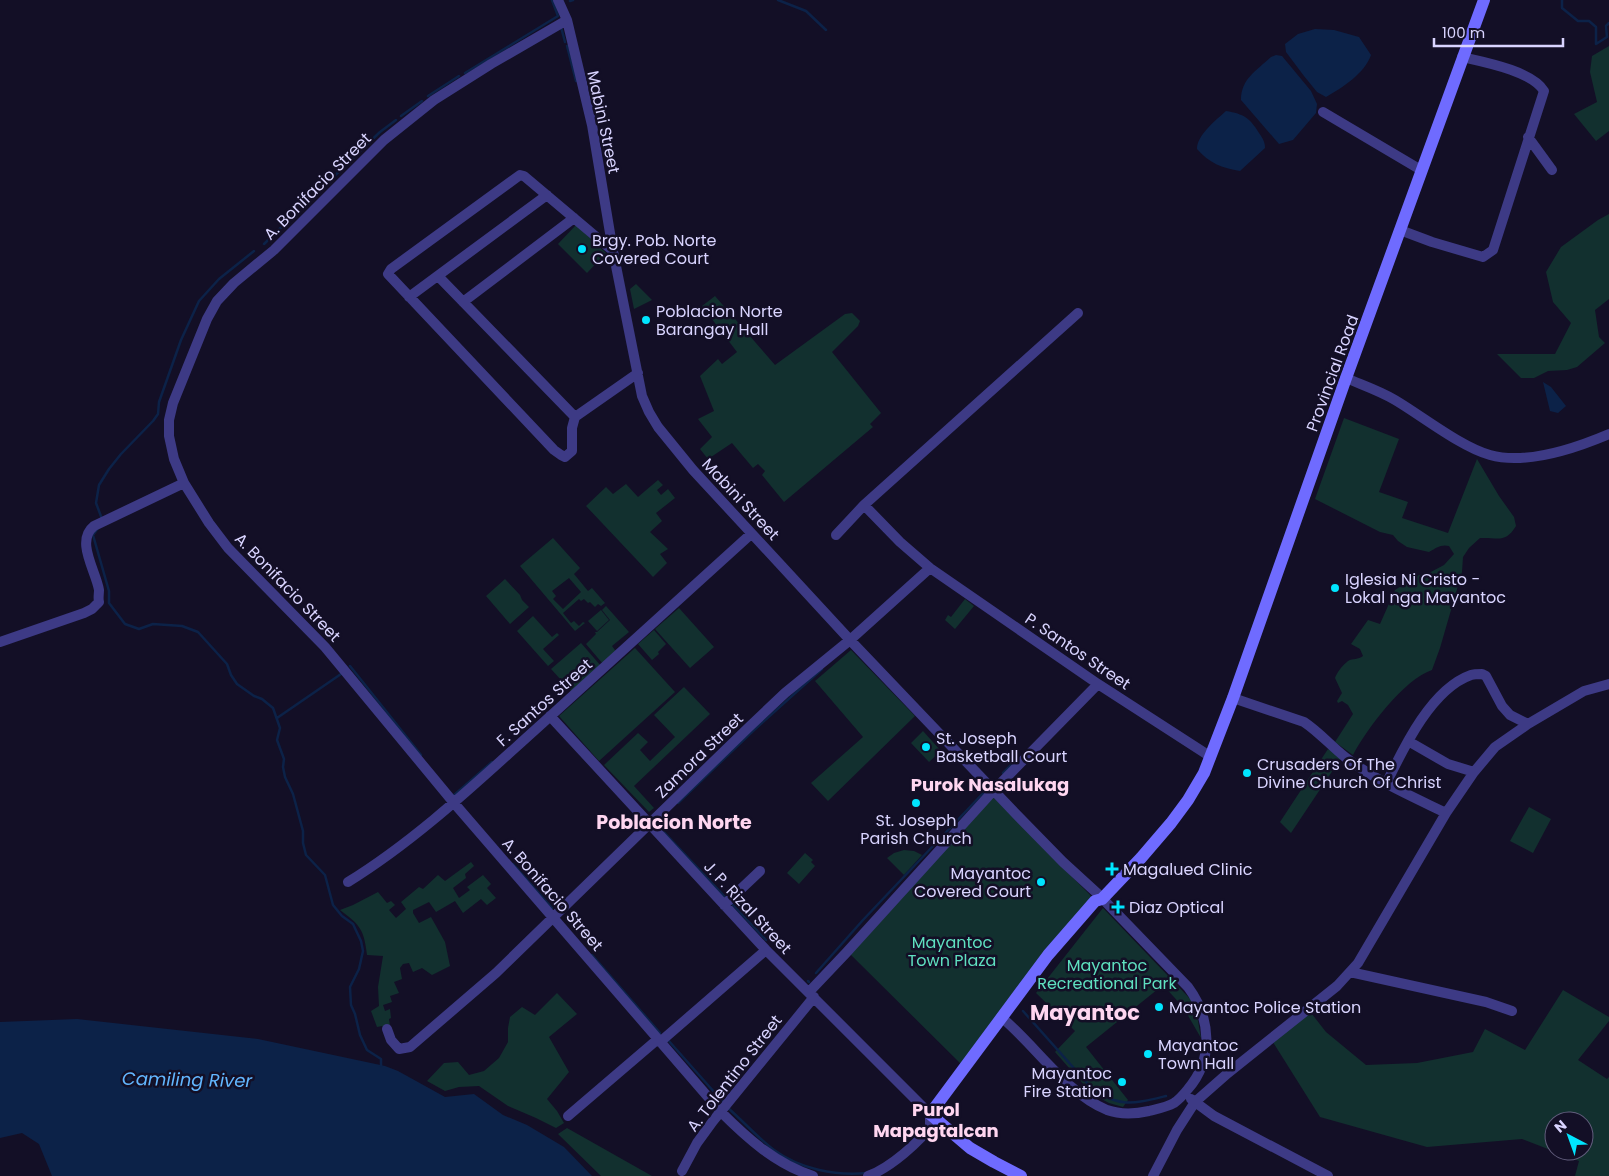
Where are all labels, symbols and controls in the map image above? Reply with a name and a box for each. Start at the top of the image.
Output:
scale bar [1434,15,1563,47]
text: 100 m [1442,22,1485,43]
street label: Mabini Street [581,69,626,176]
street label: A. Bonifacio Street [258,127,376,245]
place label: Brgy. Pob. Norte Covered Court [592,229,716,270]
marker: Brgy. Pob. Norte Covered Court [576,243,588,255]
place label: Poblacion Norte Barangay Hall [656,300,783,341]
street label: Provincial Road [1301,311,1364,435]
marker: Poblacion Norte Barangay Hall [640,314,652,326]
street label: Mabini Street [697,453,785,546]
street label: A. Bonifacio Street [229,528,346,647]
place label: Iglesia Ni Cristo - Lokal nga Mayantoc [1345,568,1506,609]
marker: Iglesia Ni Cristo - Lokal nga Mayantoc [1329,582,1341,594]
street label: P. Santos Street [1020,608,1135,695]
street label: F. Santos Street [491,653,597,752]
street label: Zamora Street [650,707,748,803]
place label: St. Joseph Basketball Court [936,727,1068,768]
marker: St. Joseph Basketball Court [920,741,932,753]
place label: Crusaders Of The Divine Church Of Christ [1257,753,1442,794]
marker: Crusaders Of The Divine Church Of Christ [1241,767,1253,779]
district label: Purok Nasalukag [911,772,1069,797]
marker: St. Joseph Parish Church [910,797,922,809]
district label: Poblacion Norte [596,809,752,836]
place label: St. Joseph Parish Church [860,809,972,850]
street label: A. Bonifacio Street [497,833,609,956]
street label: J. P. Rizal Street [698,856,797,959]
place label: Magalued Clinic [1123,858,1253,881]
place label: Mayantoc Covered Court [914,862,1031,903]
marker: Magalued Clinic [1105,862,1119,876]
marker: Mayantoc Covered Court [1035,876,1047,888]
place label: Diaz Optical [1129,896,1224,919]
marker: Diaz Optical [1111,900,1125,914]
park label: Mayantoc Town Plaza [908,931,996,972]
park label: Mayantoc Recreational Park [1037,954,1178,995]
place label: Mayantoc Police Station [1169,996,1361,1019]
district label: Mayantoc [1030,998,1140,1027]
marker: Mayantoc Police Station [1153,1001,1165,1013]
street label: A. Tolentino Street [681,1010,788,1137]
place label: Mayantoc Town Hall [1158,1034,1239,1075]
marker: Mayantoc Town Hall [1142,1048,1154,1060]
place label: Mayantoc Fire Station [1024,1062,1112,1103]
water label: Camiling River [122,1066,254,1093]
marker: Mayantoc Fire Station [1116,1076,1128,1088]
district label: Purol Mapagtalcan [873,1097,999,1143]
north arrow [1544,1111,1594,1161]
text: N [1550,1115,1571,1137]

